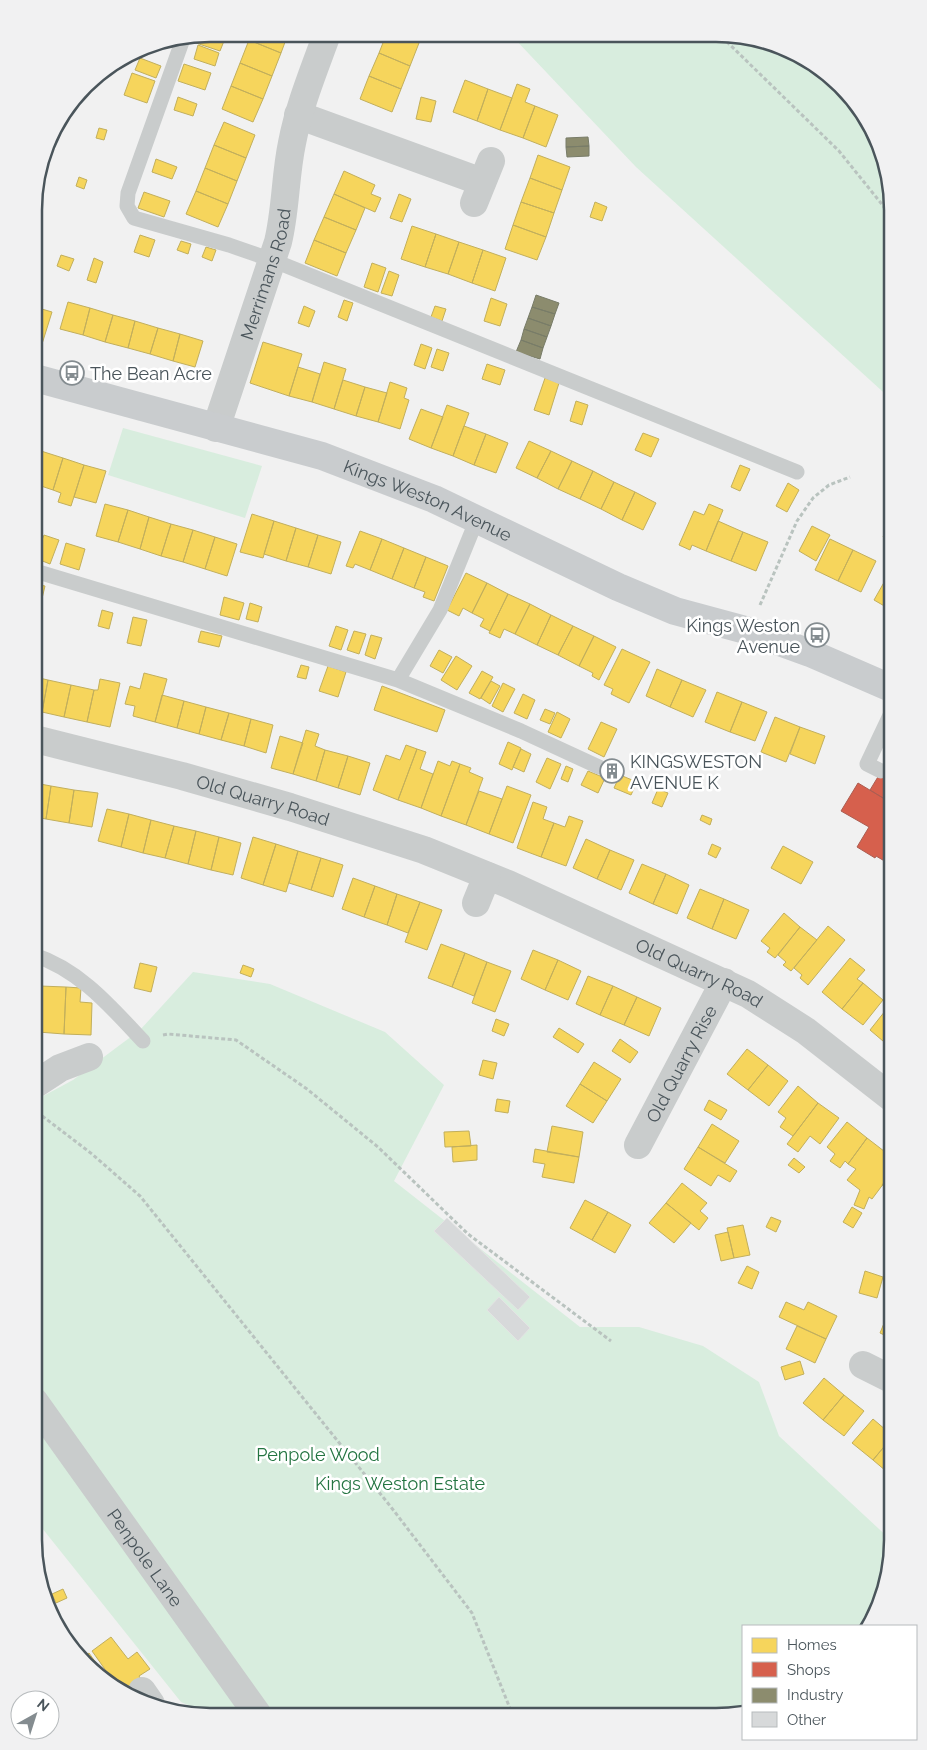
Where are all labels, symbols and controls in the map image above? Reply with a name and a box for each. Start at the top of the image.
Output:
street label: Merrimans Road [236,207,294,342]
bus stop icon: The Bean Acre [59,360,85,386]
place label: The Bean Acre [90,363,212,384]
street label: Kings Weston Avenue [341,455,516,545]
place label: Kings Weston Avenue [686,615,800,657]
bus stop icon: Kings Weston Avenue [804,622,830,648]
place label: KINGSWESTON AVENUE K [630,751,762,793]
building icon: KINGSWESTON AVENUE K [599,758,625,784]
street label: Old Quarry Road [194,770,332,830]
street label: Old Quarry Road [632,934,767,1011]
street label: Old Quarry Rise [641,1001,721,1126]
park label: Penpole Wood [256,1444,380,1465]
park label: Kings Weston Estate [315,1473,486,1494]
street label: Penpole Lane [103,1504,188,1611]
legend [742,1625,917,1740]
text: Homes [787,1636,837,1654]
text: Shops [787,1661,830,1679]
text: Industry [787,1686,843,1704]
north arrow [10,1690,60,1740]
text: N [34,1695,52,1714]
text: Other [787,1711,827,1729]

